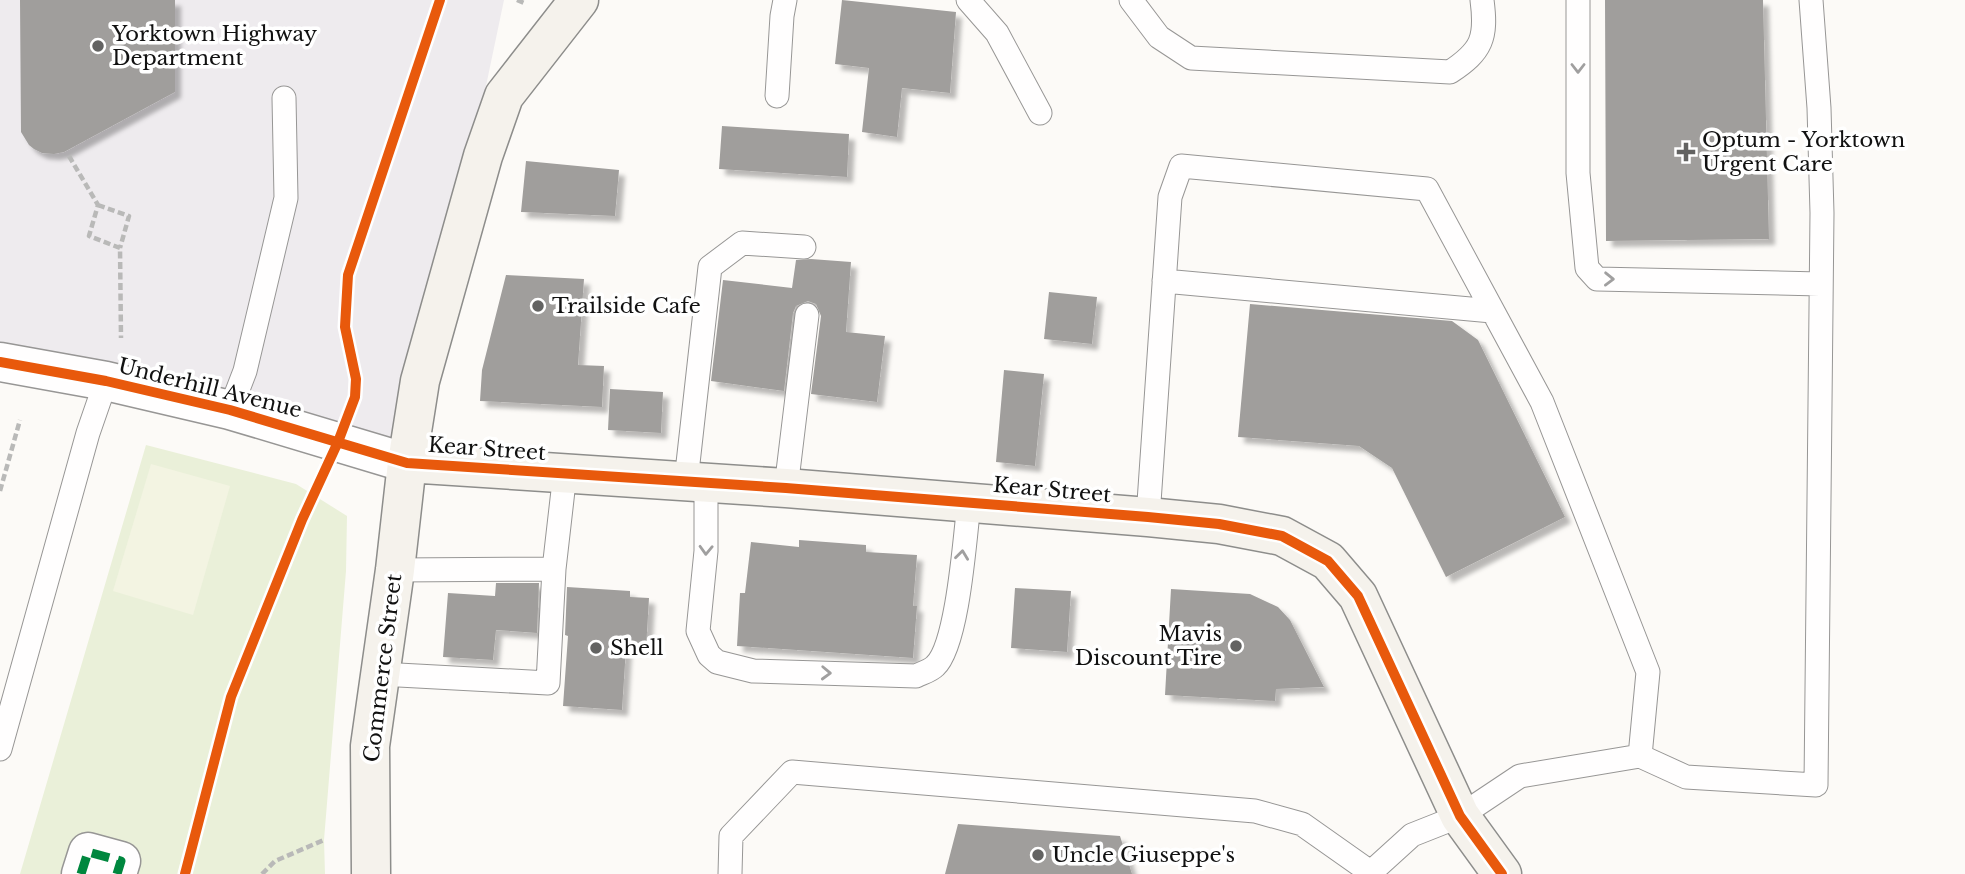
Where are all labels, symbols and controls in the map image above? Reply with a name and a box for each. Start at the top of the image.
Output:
place label: Yorktown Highway Department [111,21,318,71]
marker: Yorktown Highway Department [90,38,106,54]
one-way arrow [1570,63,1586,74]
place label: Optum - Yorktown Urgent Care [1702,127,1905,177]
marker: Optum - Yorktown Urgent Care [1676,142,1696,162]
one-way arrow [1604,272,1615,287]
place label: Trailside Cafe [552,293,701,319]
marker: Trailside Cafe [530,298,546,314]
street label: Underhill Avenue [115,353,305,423]
street label: Kear Street [427,432,547,466]
street label: Kear Street [992,472,1112,508]
one-way arrow [698,545,713,556]
one-way arrow [955,549,970,561]
street label: Commerce Street [359,572,407,764]
place label: Mavis Discount Tire [1075,621,1222,671]
place label: Shell [610,635,664,661]
marker: Mavis Discount Tire [1228,638,1244,654]
marker: Shell [588,640,604,656]
one-way arrow [821,666,832,681]
place label: Uncle Giuseppe's [1052,842,1235,868]
marker: Uncle Giuseppe's [1030,847,1046,863]

